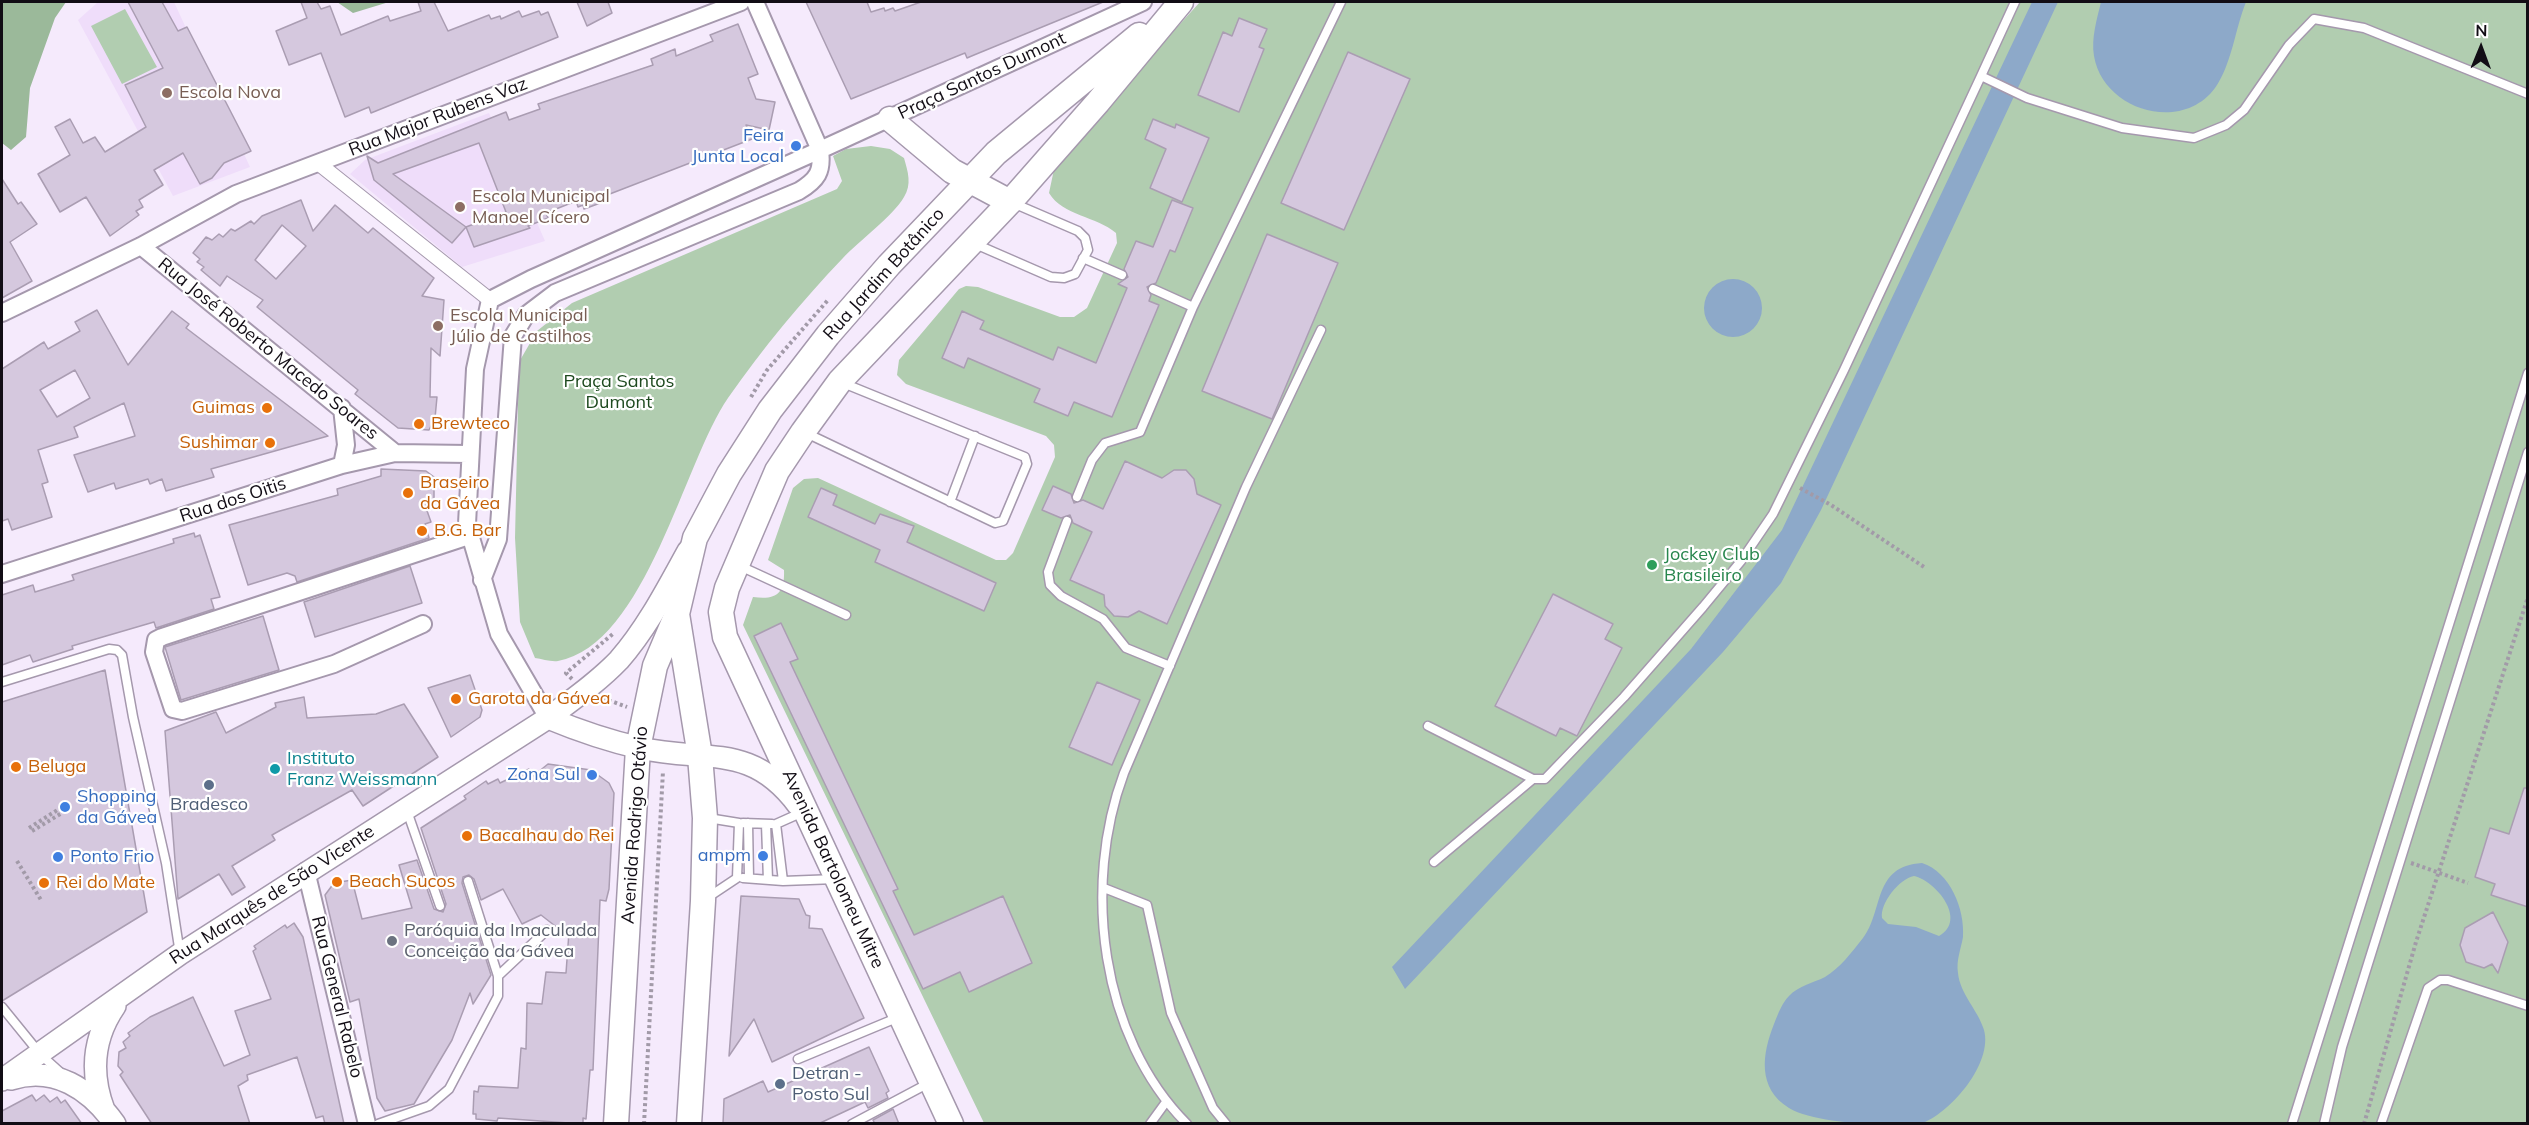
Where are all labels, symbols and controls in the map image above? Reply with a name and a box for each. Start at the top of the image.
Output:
north arrow [2451,18,2511,78]
text: N [2475,20,2488,40]
street label: Praça Santos Dumont [895,28,1069,124]
street label: Rua Major Rubens Vaz [346,73,530,161]
place label: Escola Nova [179,82,281,104]
marker: Escola Nova [160,86,174,100]
place label: Feira Junta Local [691,125,784,168]
marker: Feira Junta Local [789,139,803,153]
place label: Escola Municipal Manoel Cícero [472,186,610,228]
marker: Escola Municipal Manoel Cícero [453,200,467,214]
street label: Rua Jardim Botânico [819,203,949,345]
street label: Rua José Roberto Macedo Soares [153,253,383,445]
place label: Escola Municipal Júlio de Castilhos [450,305,591,348]
marker: Escola Municipal Júlio de Castilhos [431,319,445,333]
park label: Praça Santos Dumont [563,371,675,413]
place label: Guimas [192,397,255,419]
marker: Guimas [260,401,274,415]
place label: Brewteco [431,413,510,435]
marker: Brewteco [412,417,426,431]
place label: Sushimar [180,432,258,454]
marker: Sushimar [263,436,277,450]
place label: Braseiro da Gávea [420,472,500,514]
street label: Rua dos Oitis [177,473,289,527]
marker: Braseiro da Gávea [401,486,415,500]
place label: B.G. Bar [434,520,501,542]
marker: B.G. Bar [415,524,429,538]
place label: Jockey Club Brasileiro [1664,544,1760,586]
marker: Jockey Club Brasileiro [1645,558,1659,572]
place label: Garota da Gávea [468,688,611,710]
marker: Garota da Gávea [449,692,463,706]
street label: Avenida Rodrigo Otávio [617,725,653,925]
place label: Instituto Franz Weissmann [287,748,437,790]
place label: Beluga [28,756,86,778]
marker: Beluga [9,760,23,774]
marker: Instituto Franz Weissmann [268,762,282,776]
place label: Zona Sul [507,764,580,786]
street label: Avenida Bartolomeu Mitre [777,766,889,972]
marker: Zona Sul [585,768,599,782]
marker: Bradesco [202,778,216,792]
place label: Shopping da Gávea [77,786,157,828]
place label: Bradesco [170,794,248,816]
marker: Shopping da Gávea [58,800,72,814]
street label: Rua Marquês de São Vicente [166,821,378,969]
place label: Bacalhau do Rei [479,825,614,847]
marker: Bacalhau do Rei [460,829,474,843]
place label: ampm [698,845,751,867]
place label: Ponto Frio [70,846,154,868]
marker: ampm [756,849,770,863]
marker: Ponto Frio [51,850,65,864]
place label: Beach Sucos [349,871,456,893]
place label: Rei do Mate [56,872,155,894]
marker: Beach Sucos [330,875,344,889]
marker: Rei do Mate [37,876,51,890]
street label: Rua General Rabelo [306,914,368,1080]
place label: Paróquia da Imaculada Conceição da Gávea [404,920,597,962]
marker: Paróquia da Imaculada Conceição da Gávea [385,934,399,948]
place label: Detran - Posto Sul [792,1063,870,1106]
marker: Detran - Posto Sul [773,1077,787,1091]

